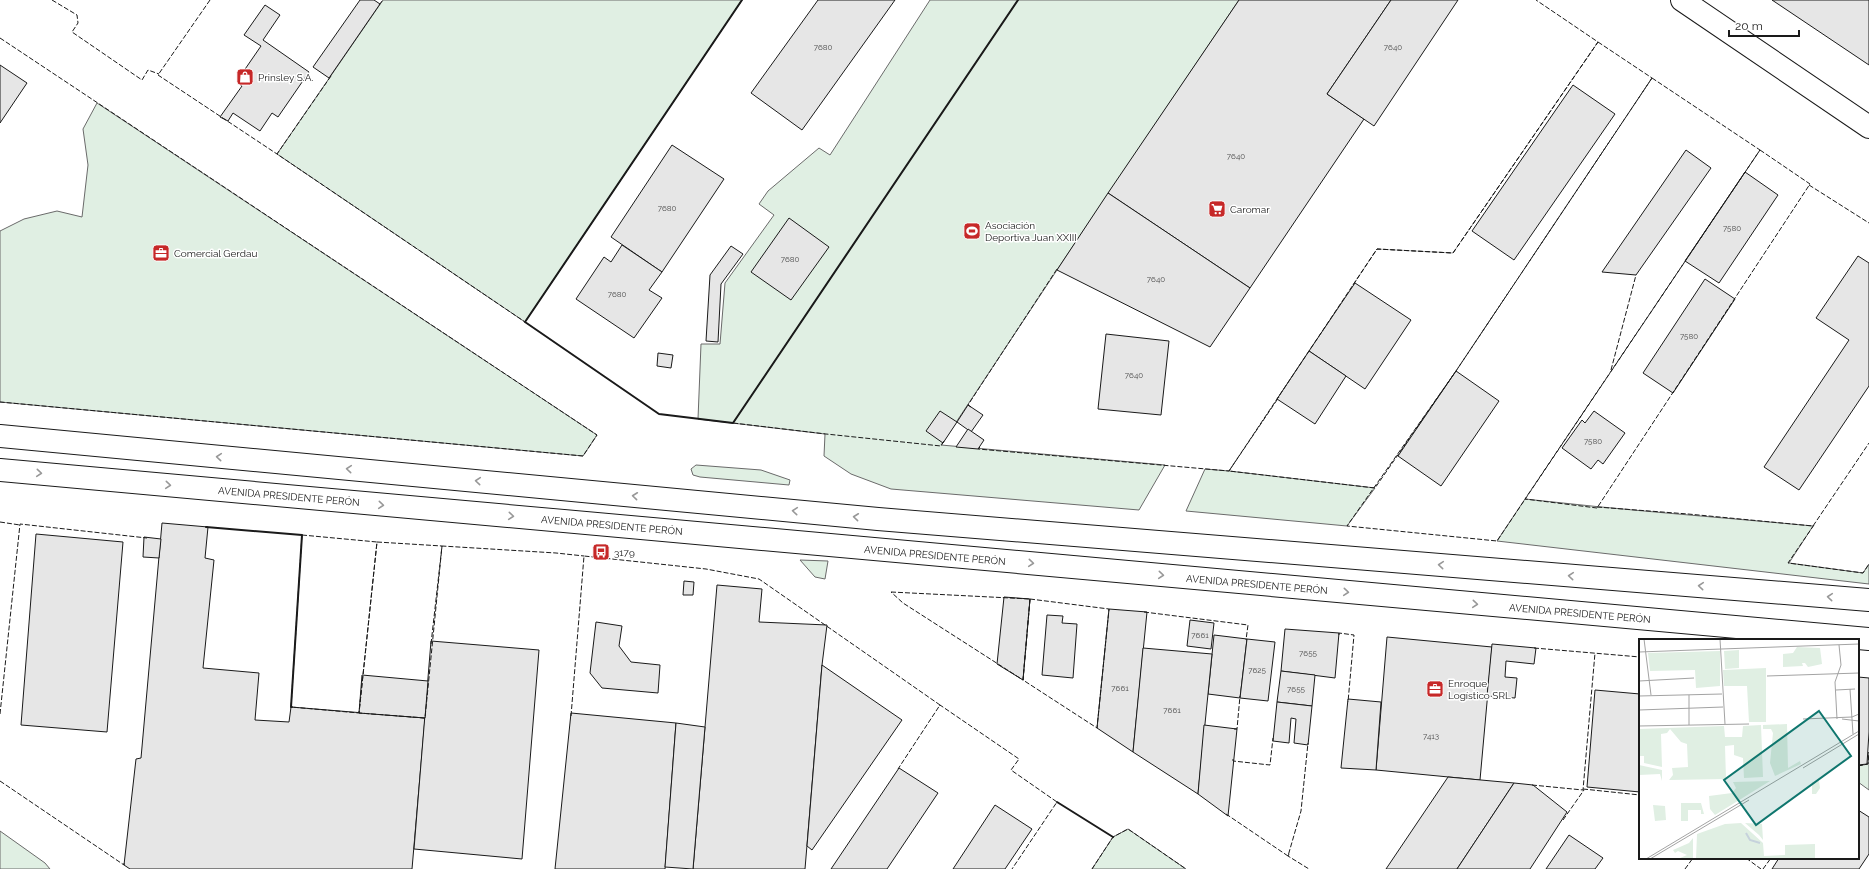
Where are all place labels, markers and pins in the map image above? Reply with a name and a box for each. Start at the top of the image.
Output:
shop icon: Prinsley S.A. [235,67,255,87]
place label: Prinsley S.A. [258,72,313,83]
supermarket icon: Caromar [1207,199,1227,219]
place label: Caromar [1230,204,1270,215]
place label: Asociación Deportiva Juan XXIII [985,220,1077,243]
sports icon: Asociación Deportiva Juan XXIII [962,221,982,241]
office icon: Comercial Gerdau [151,243,171,263]
place label: Comercial Gerdau [174,248,257,259]
bus stop icon: 3179 [591,542,611,562]
place label: 3179 [614,547,635,558]
place label: Enroque Logístico SRL [1448,678,1511,701]
office icon: Enroque Logístico SRL [1425,679,1445,699]

